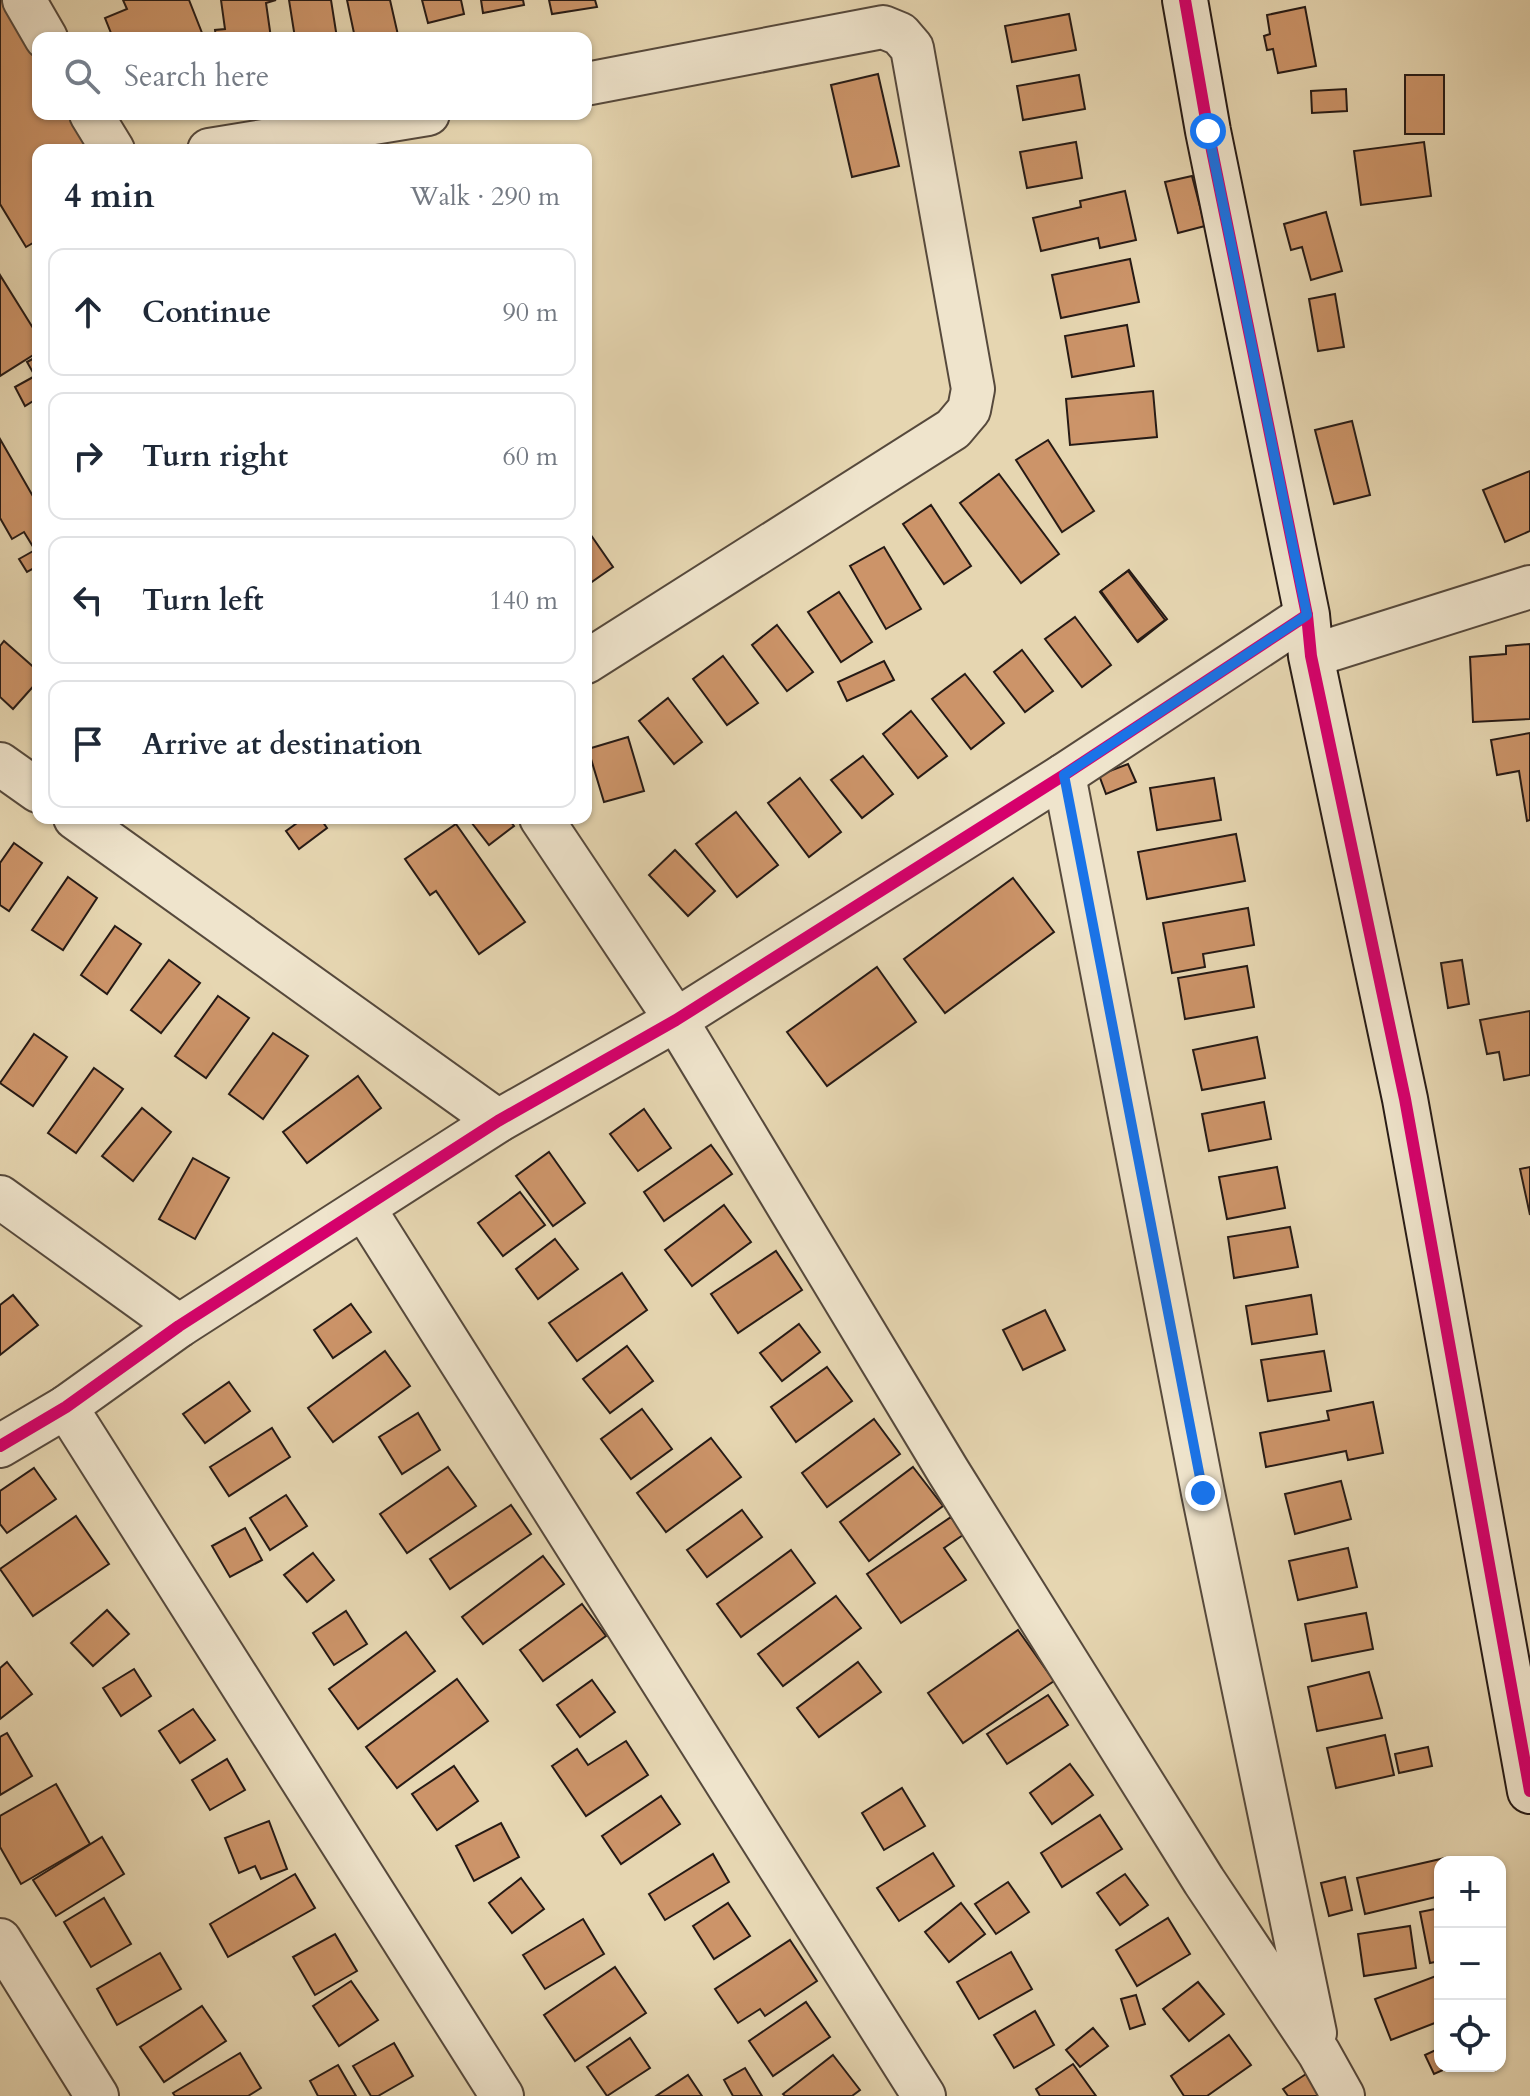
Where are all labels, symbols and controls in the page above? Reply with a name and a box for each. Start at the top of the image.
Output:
search box [32,32,592,120]
icon: search [60,54,104,98]
text: Search here [124,56,269,97]
route start [1190,113,1226,149]
text: 4 min [64,173,155,219]
text: Walk · 290 m [410,179,560,214]
icon: ahead [66,290,110,334]
text: Continue [142,292,271,333]
text: 90 m [502,295,558,330]
icon: right [66,434,110,478]
text: Turn right [142,436,288,477]
text: 60 m [502,439,558,474]
icon: left [66,578,110,622]
text: Turn left [142,580,264,621]
text: 140 m [489,583,558,618]
icon: arrive [66,722,110,766]
text: Arrive at destination [142,724,422,765]
route end [1185,1475,1221,1511]
map controls [1434,1856,1506,2072]
button: + [1434,1856,1506,1928]
button: − [1434,1928,1506,2000]
button: locate [1434,2000,1506,2072]

